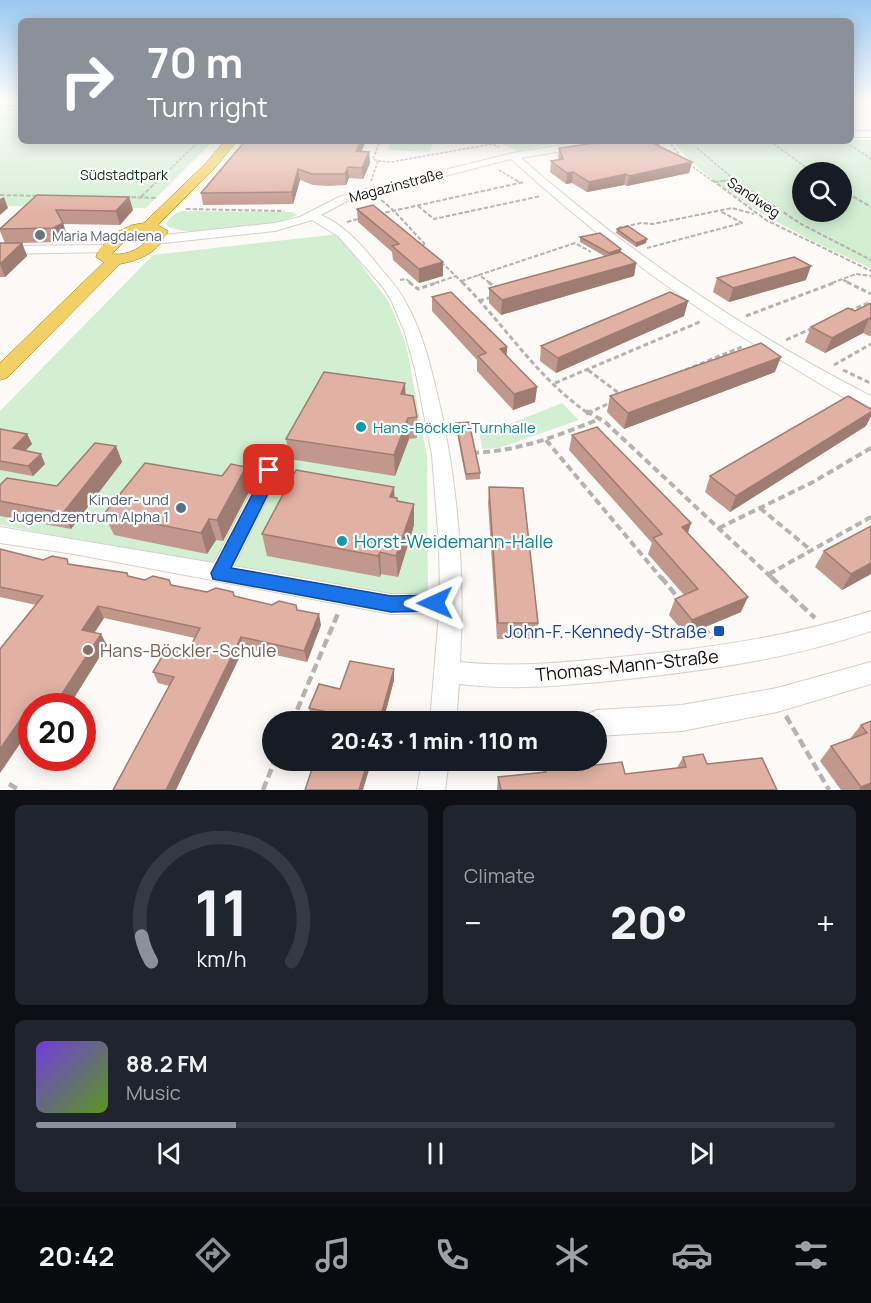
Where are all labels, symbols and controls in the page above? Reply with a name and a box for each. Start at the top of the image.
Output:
text: 70 m [147,33,243,91]
icon: right [48,42,126,120]
text: Turn right [147,88,268,125]
map controls [792,162,852,222]
button: search [792,162,852,222]
street label: Magazinstraße [347,163,445,207]
park label: Südstadtpark [80,165,169,184]
street label: Sandweg [724,172,784,222]
place label: Maria Magdalena [52,226,162,245]
marker: Maria Magdalena [33,228,47,242]
place label: Hans-Böckler-Turnhalle [373,417,536,438]
marker: Hans-Böckler-Turnhalle [354,420,368,434]
pin [243,444,294,495]
icon: arrive [252,453,285,486]
place label: Kinder- und Jugendzentrum Alpha 1 [9,489,169,527]
marker: Kinder- und Jugendzentrum Alpha 1 [174,501,188,515]
place label: Horst-Weidemann-Halle [354,529,553,553]
marker: Horst-Weidemann-Halle [335,534,349,548]
position arrow [403,571,467,635]
place label: John-F.-Kennedy-Straße [504,619,707,643]
marker: John-F.-Kennedy-Straße [712,624,726,638]
place label: Hans-Böckler-Schule [100,638,277,662]
marker: Hans-Böckler-Schule [81,643,95,657]
street label: Thomas-Mann-Straße [534,643,720,687]
speed limit sign: 20 [18,693,96,771]
text: 20:43 · 1 min · 110 m [331,726,538,756]
text: Climate [464,862,535,889]
text: 11 [194,869,249,955]
text: 20° [610,891,688,953]
text: − [464,900,482,945]
text: + [816,900,835,945]
text: km/h [197,944,246,973]
text: 88.2 FM [126,1049,207,1079]
text: Music [126,1079,181,1106]
icon: previous [153,1137,186,1170]
icon: pause [419,1137,452,1170]
icon: next [685,1137,718,1170]
icon: directions [192,1234,234,1276]
icon: music [312,1234,354,1276]
icon: phone [431,1234,473,1276]
icon: climate [551,1234,593,1276]
icon: car [671,1234,713,1276]
icon: filters [790,1234,832,1276]
text: 20:42 [39,1237,114,1274]

